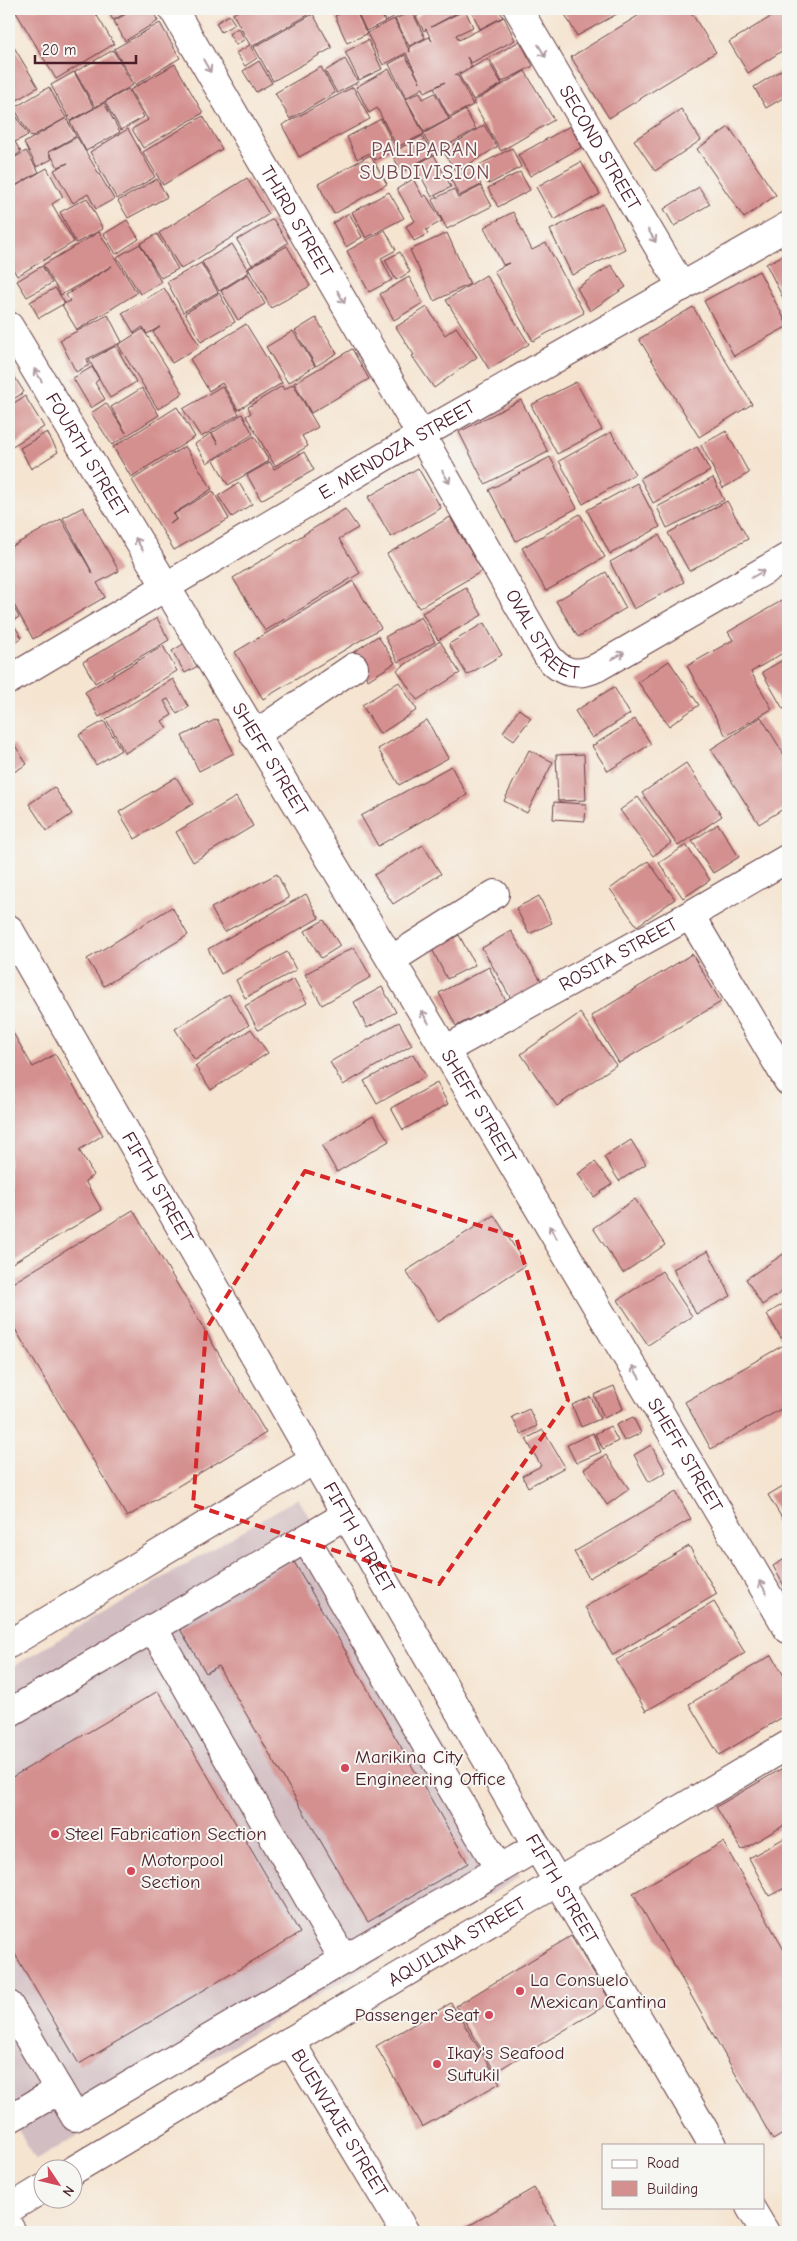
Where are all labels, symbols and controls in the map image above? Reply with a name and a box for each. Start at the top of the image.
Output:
scale bar [35,32,136,64]
text: 20 m [42,41,76,59]
one-way arrow [538,43,548,57]
one-way arrow [202,58,212,73]
street label: SECOND STREET [554,81,645,214]
district label: PALIPARAN SUBDIVISION [360,138,490,184]
street label: THIRD STREET [256,162,338,281]
one-way arrow [647,228,657,242]
one-way arrow [337,290,347,304]
one-way arrow [32,368,42,382]
street label: FOURTH STREET [41,389,133,522]
street label: E. MENDOZA STREET [315,396,479,504]
one-way arrow [441,469,451,484]
one-way arrow [134,538,144,552]
one-way arrow [750,569,765,579]
street label: OVAL STREET [501,586,580,684]
one-way arrow [610,651,624,661]
street label: SHEFF STREET [227,699,313,820]
street label: ROSITA STREET [555,913,682,996]
one-way arrow [420,1011,430,1025]
street label: SHEFF STREET [436,1046,521,1168]
street label: FIFTH STREET [117,1128,198,1247]
one-way arrow [548,1226,558,1240]
one-way arrow [631,1365,641,1380]
street label: SHEFF STREET [643,1394,727,1516]
street label: FIFTH STREET [319,1478,399,1597]
one-way arrow [758,1581,768,1595]
place label: Marikina City Engineering Office [355,1746,505,1790]
marker: Marikina City Engineering Office [339,1762,351,1774]
place label: Steel Fabrication Section [65,1823,267,1845]
marker: Steel Fabrication Section [49,1828,61,1840]
street label: FIFTH STREET [521,1830,603,1948]
place label: Motorpool Section [141,1849,224,1893]
marker: Motorpool Section [125,1865,137,1877]
street label: AQUILINA STREET [384,1892,530,1991]
place label: La Consuelo Mexican Cantina [530,1969,667,2013]
marker: La Consuelo Mexican Cantina [514,1985,526,1997]
place label: Passenger Seat [355,2004,480,2026]
marker: Passenger Seat [483,2009,495,2021]
place label: Ikay's Seafood Sutukil [447,2042,564,2086]
street label: BUENVIAJE STREET [287,2045,392,2201]
marker: Ikay's Seafood Sutukil [431,2058,443,2070]
legend [602,2144,764,2208]
text: Road [647,2154,679,2172]
north arrow [32,2158,82,2208]
text: Building [647,2180,698,2198]
text: N [59,2183,78,2200]

